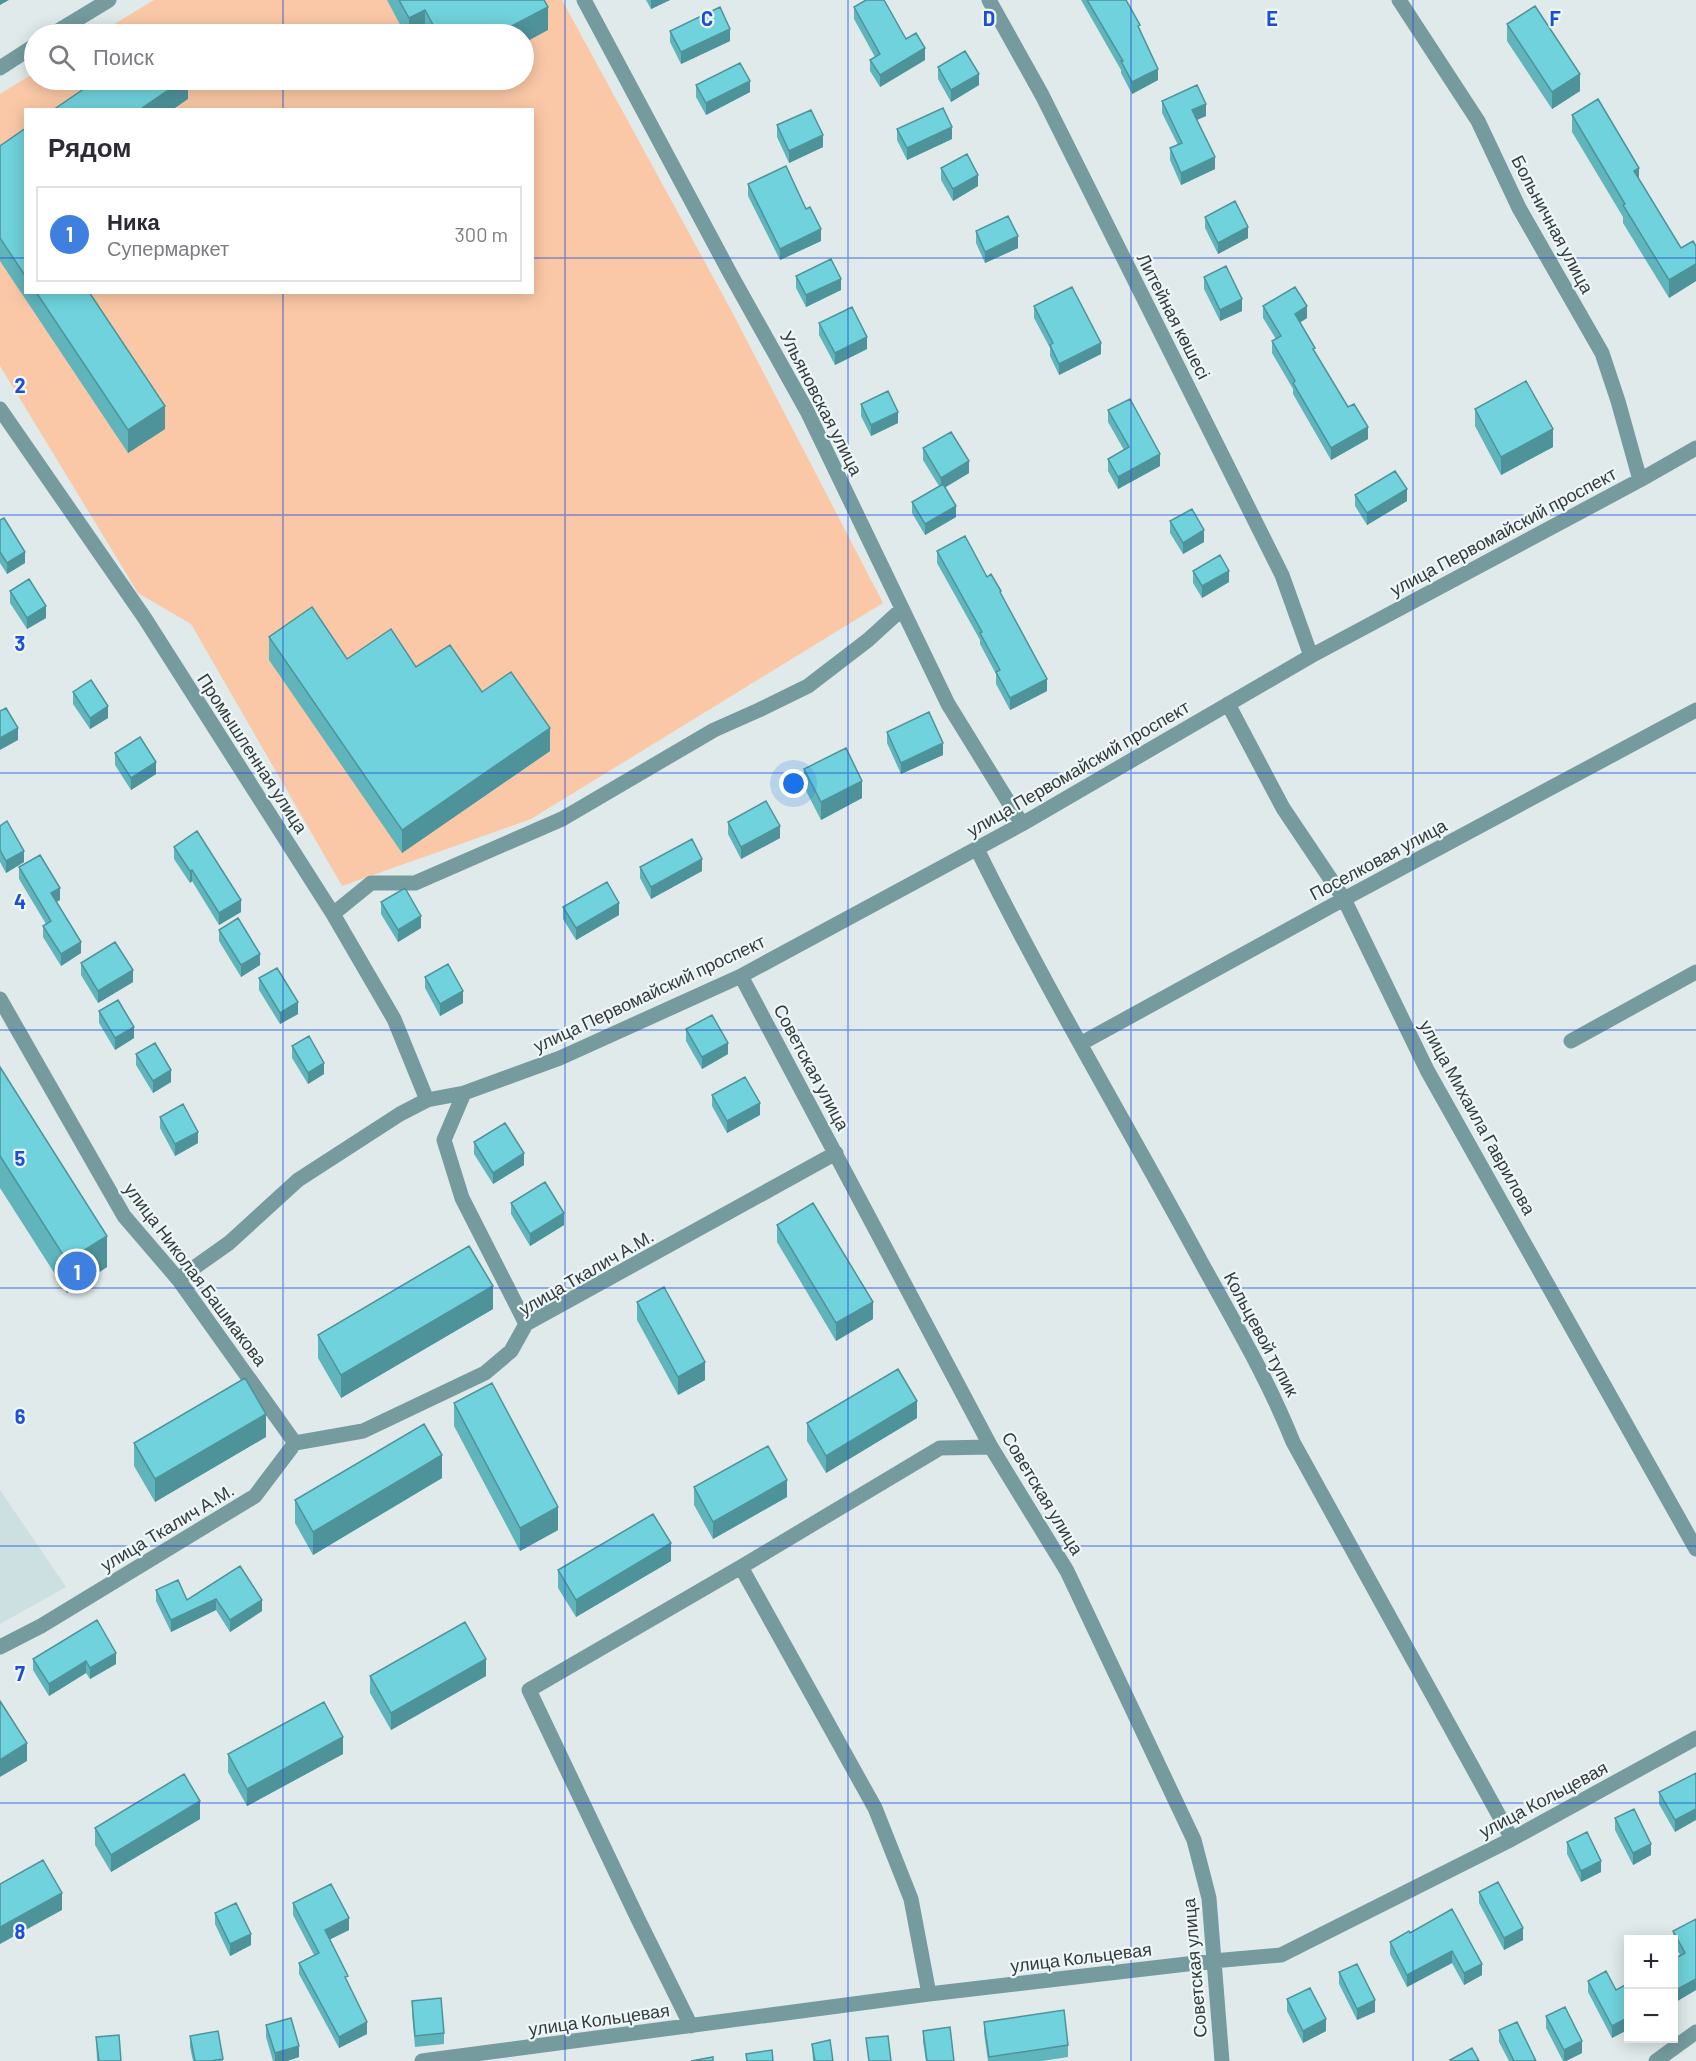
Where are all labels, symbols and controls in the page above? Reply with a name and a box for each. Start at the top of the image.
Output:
text: C [701,6,713,30]
text: D [983,6,995,30]
text: E [1266,6,1278,30]
text: F [1549,6,1561,30]
search box [24,24,534,90]
icon: search [45,41,78,74]
text: Поиск [93,43,154,69]
text: Рядом [48,131,131,162]
street label: Больничная улица [1507,151,1599,298]
text: Ника [107,208,160,234]
text: 1 [66,222,73,246]
text: 300 m [455,222,508,246]
text: Супермаркет [107,236,229,260]
street label: Литейная көшесі [1133,249,1215,383]
street label: Ульяновская улица [776,327,868,480]
text: 2 [14,373,26,397]
street label: улица Первомайский проспект [1386,462,1620,600]
text: 3 [15,631,25,655]
street label: Промышленная улица [193,669,313,838]
street label: улица Первомайский проспект [963,695,1193,841]
your location [779,769,808,798]
street label: Поселковая улица [1306,813,1451,904]
text: 4 [14,889,26,913]
street label: улица Первомайский проспект [530,930,768,1056]
street label: Советская улица [769,1000,855,1135]
street label: улица Михаила Гаврилова [1415,1016,1541,1219]
text: 5 [15,1146,26,1170]
street label: улица Николая Башмакова [120,1178,273,1371]
street label: улица Ткалич А.М. [515,1224,657,1320]
pin: 1 [58,1248,97,1294]
street label: Кольцевой тупик [1220,1268,1304,1400]
text: 6 [15,1404,26,1428]
street label: Советская улица [998,1427,1089,1559]
street label: улица Ткалич А.М. [96,1478,238,1576]
text: 7 [15,1661,25,1685]
street label: улица Кольцевая [1475,1756,1611,1842]
street label: Советская улица [1177,1896,1211,2039]
text: 8 [15,1919,26,1943]
map controls [1624,1935,1678,2043]
button: + [1624,1935,1678,1989]
street label: улица Кольцевая [1009,1937,1153,1977]
button: − [1624,1989,1678,2043]
street label: улица Кольцевая [527,1998,671,2040]

